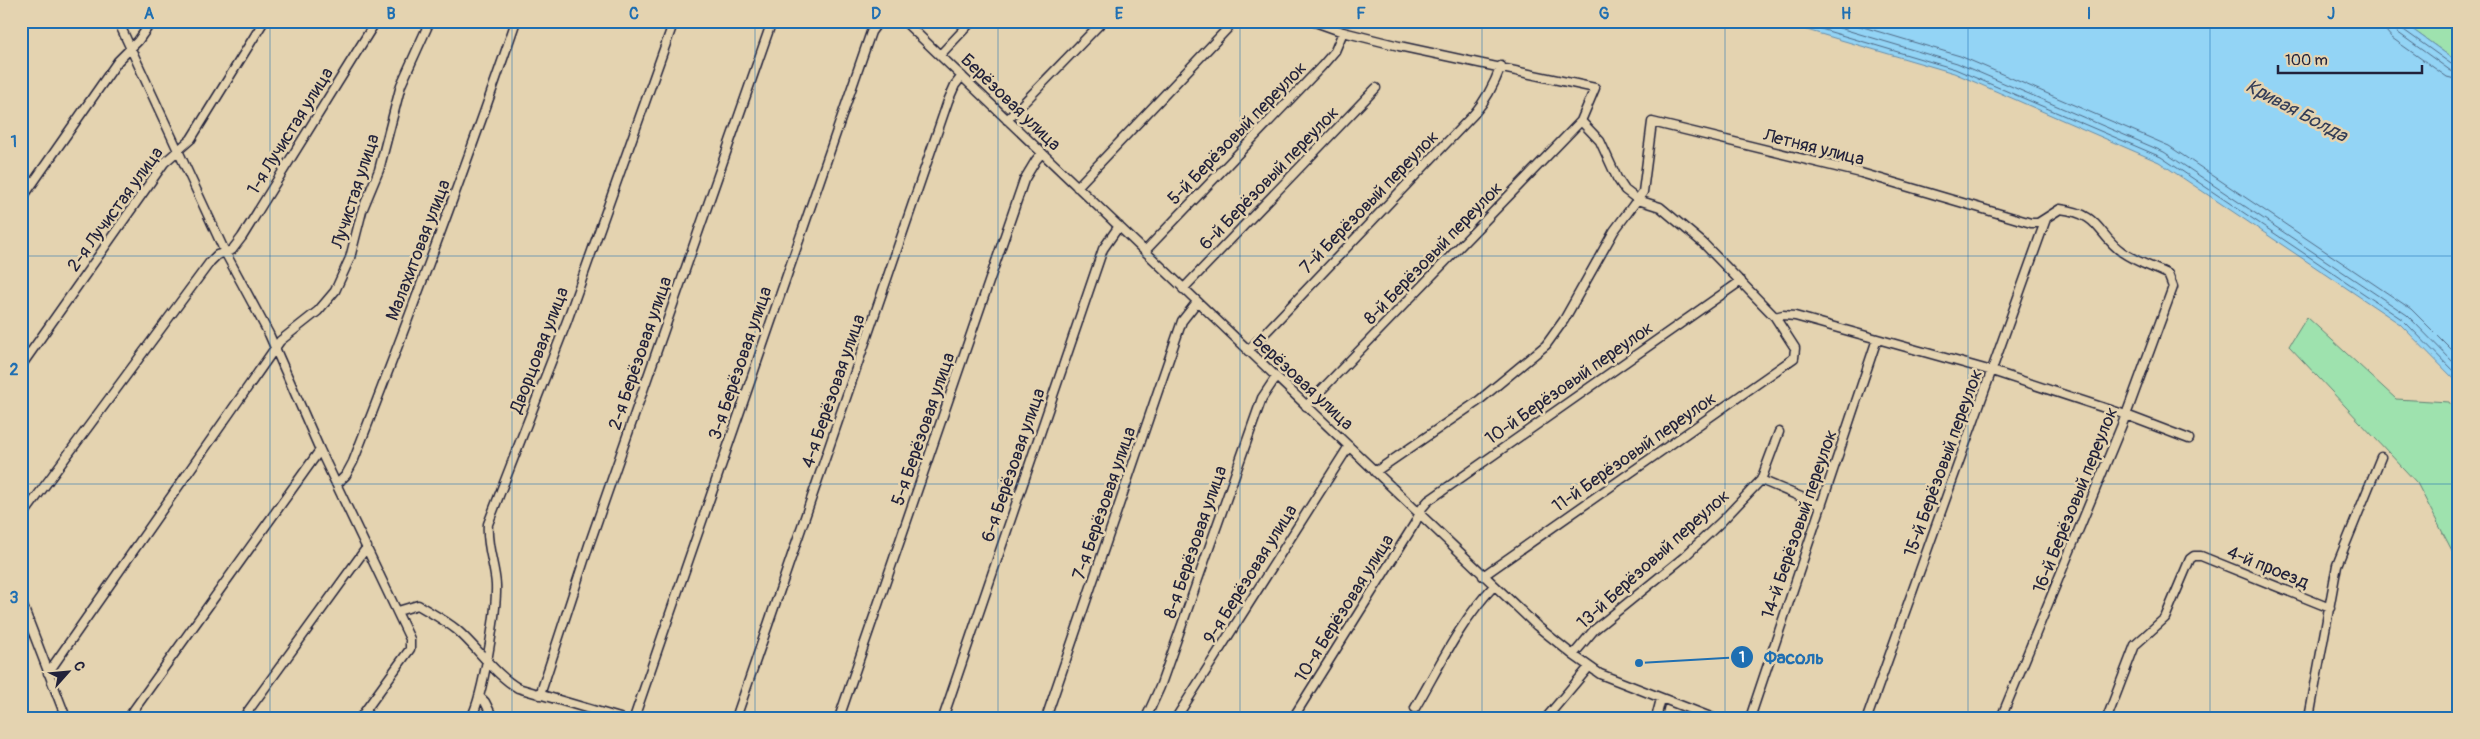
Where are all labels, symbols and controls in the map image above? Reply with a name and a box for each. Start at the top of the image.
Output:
text: A [144,4,155,24]
text: B [386,4,396,24]
text: C [629,4,639,24]
text: D [871,4,881,24]
text: E [1115,4,1124,24]
text: F [1356,4,1366,24]
text: G [1599,4,1610,24]
text: H [1841,4,1851,24]
text: I [2087,4,2091,24]
text: J [2327,4,2335,24]
scale bar [2278,42,2421,74]
street label: Берёзовая улица [956,49,1066,156]
text: 100 m [2285,51,2328,70]
street label: 5-й Берёзовый переулок [1163,57,1312,210]
street label: 1-я Лучистая улица [242,63,339,199]
water label: Кривая Болда [2242,74,2352,148]
street label: 6-й Берёзовый переулок [1195,102,1344,255]
street label: Летняя улица [1760,124,1867,171]
street label: 7-й Берёзовый переулок [1295,126,1444,279]
street label: Лучистая улица [326,131,385,252]
text: 1 [11,132,17,152]
street label: 2-я Лучистая улица [62,142,169,276]
street label: Малахитовая улица [381,176,456,324]
street label: 8-й Берёзовый переулок [1359,177,1508,330]
street label: 2-я Берёзовая улица [603,273,678,433]
street label: 3-я Берёзовая улица [703,283,778,443]
street label: Дворцовая улица [505,284,574,417]
street label: 4-я Берёзовая улица [796,311,871,471]
street label: 10-й Берёзовый переулок [1481,317,1658,450]
street label: Берёзовая улица [1247,329,1358,435]
street label: 5-я Берёзовая улица [886,350,960,509]
text: 2 [10,360,19,380]
street label: 15-й Берёзовый переулок [1899,366,1988,560]
street label: 6-я Берёзовая улица [976,385,1051,545]
street label: 11-й Берёзовый переулок [1548,387,1721,518]
street label: 16-й Берёзовый переулок [2028,404,2123,596]
street label: 7-я Берёзовая улица [1068,424,1141,583]
street label: 14-й Берёзовый переулок [1756,427,1843,622]
street label: 8-я Берёзовая улица [1159,463,1232,621]
street label: 13-й Берёзовый переулок [1572,485,1735,634]
street label: 9-я Берёзовая улица [1198,500,1303,648]
street label: 10-я Берёзовая улица [1290,530,1399,686]
street label: 4-й проезд [2223,541,2312,594]
text: 3 [10,588,19,608]
callout: Фасоль [1729,640,1834,674]
north arrow [42,646,92,696]
text: Фасоль [1763,646,1824,670]
text: 1 [1739,648,1745,667]
text: С [70,659,89,674]

